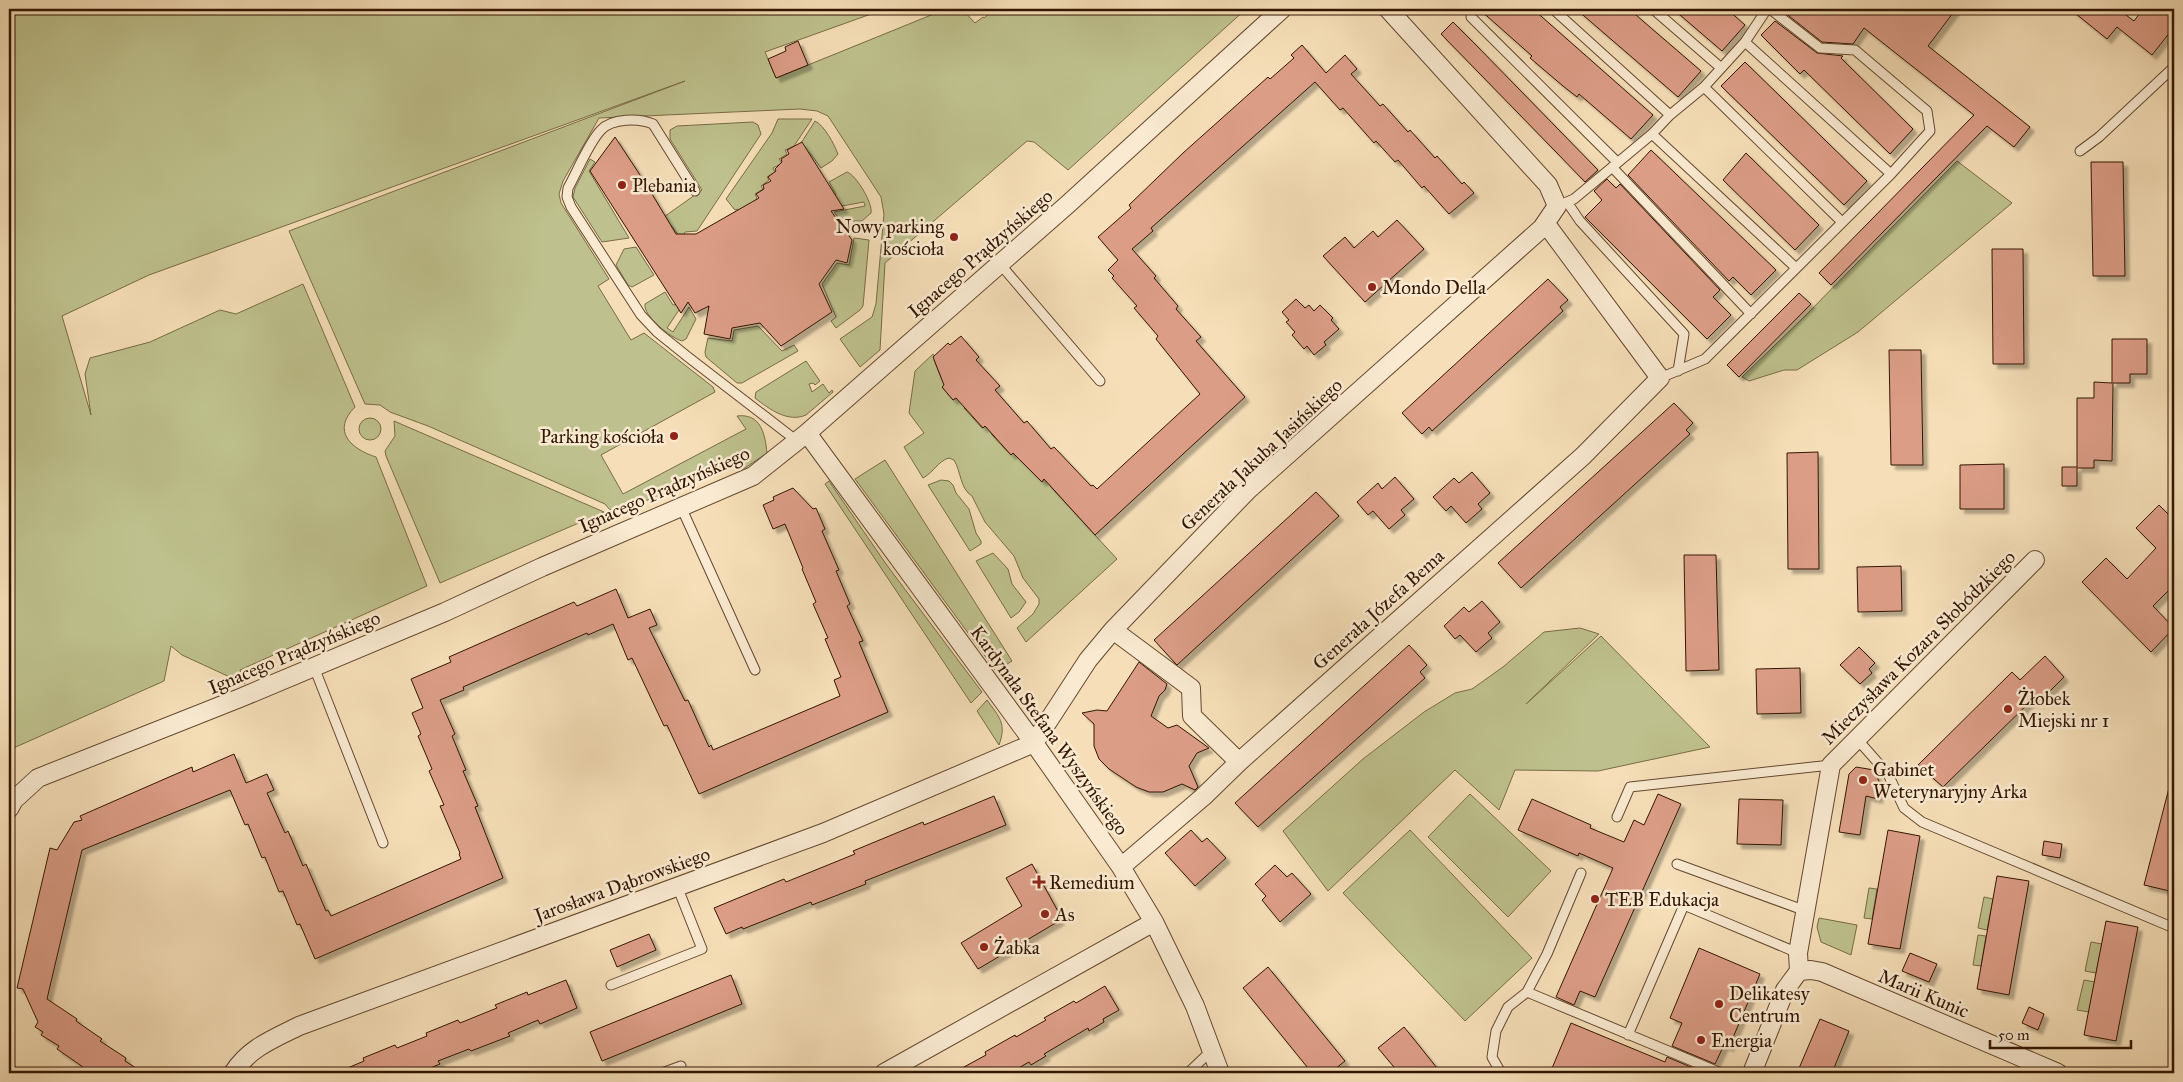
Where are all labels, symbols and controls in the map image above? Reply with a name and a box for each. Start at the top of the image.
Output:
place label: Plebania [632,174,698,197]
marker: Plebania [616,179,628,191]
street label: Ignacego Prądzyńskiego [903,184,1058,323]
place label: Nowy parking kościoła [835,215,945,260]
marker: Nowy parking kościoła [948,231,960,243]
place label: Mondo Della [1382,276,1487,299]
marker: Mondo Della [1366,281,1378,293]
street label: Generała Jakuba Jasińskiego [1176,373,1348,536]
place label: Parking kościoła [540,425,665,449]
marker: Parking kościoła [668,430,680,442]
street label: Ignacego Prądzyńskiego [575,441,754,538]
street label: Generała Józefa Bema [1308,544,1450,675]
street label: Mieczysława Kozara Słobódzkiego [1816,545,2021,750]
street label: Ignacego Prądzyńskiego [205,606,384,700]
street label: Kardynała Stefana Wyszyńskiego [965,621,1134,840]
place label: Żłobek Miejski nr 1 [2018,687,2109,732]
marker: Żłobek Miejski nr 1 [2002,703,2014,715]
place label: Gabinet Weterynaryjny Arka [1873,758,2028,803]
marker: Gabinet Weterynaryjny Arka [1857,774,1869,786]
street label: Jarosława Dąbrowskiego [529,842,714,929]
place label: Remedium [1049,871,1135,894]
marker: Remedium [1033,876,1045,888]
place label: TEB Edukacja [1605,888,1720,911]
marker: TEB Edukacja [1589,893,1601,905]
place label: As [1054,903,1075,926]
marker: As [1039,908,1051,920]
place label: Żabka [994,936,1041,959]
marker: Żabka [978,941,990,953]
street label: Marii Kunic [1875,964,1972,1023]
place label: Delikatesy Centrum [1729,982,1811,1027]
marker: Delikatesy Centrum [1713,998,1725,1010]
scale bar [1990,1017,2132,1049]
text: 50 m [1998,1026,2030,1044]
place label: Energia [1711,1029,1773,1053]
marker: Energia [1695,1034,1707,1046]

